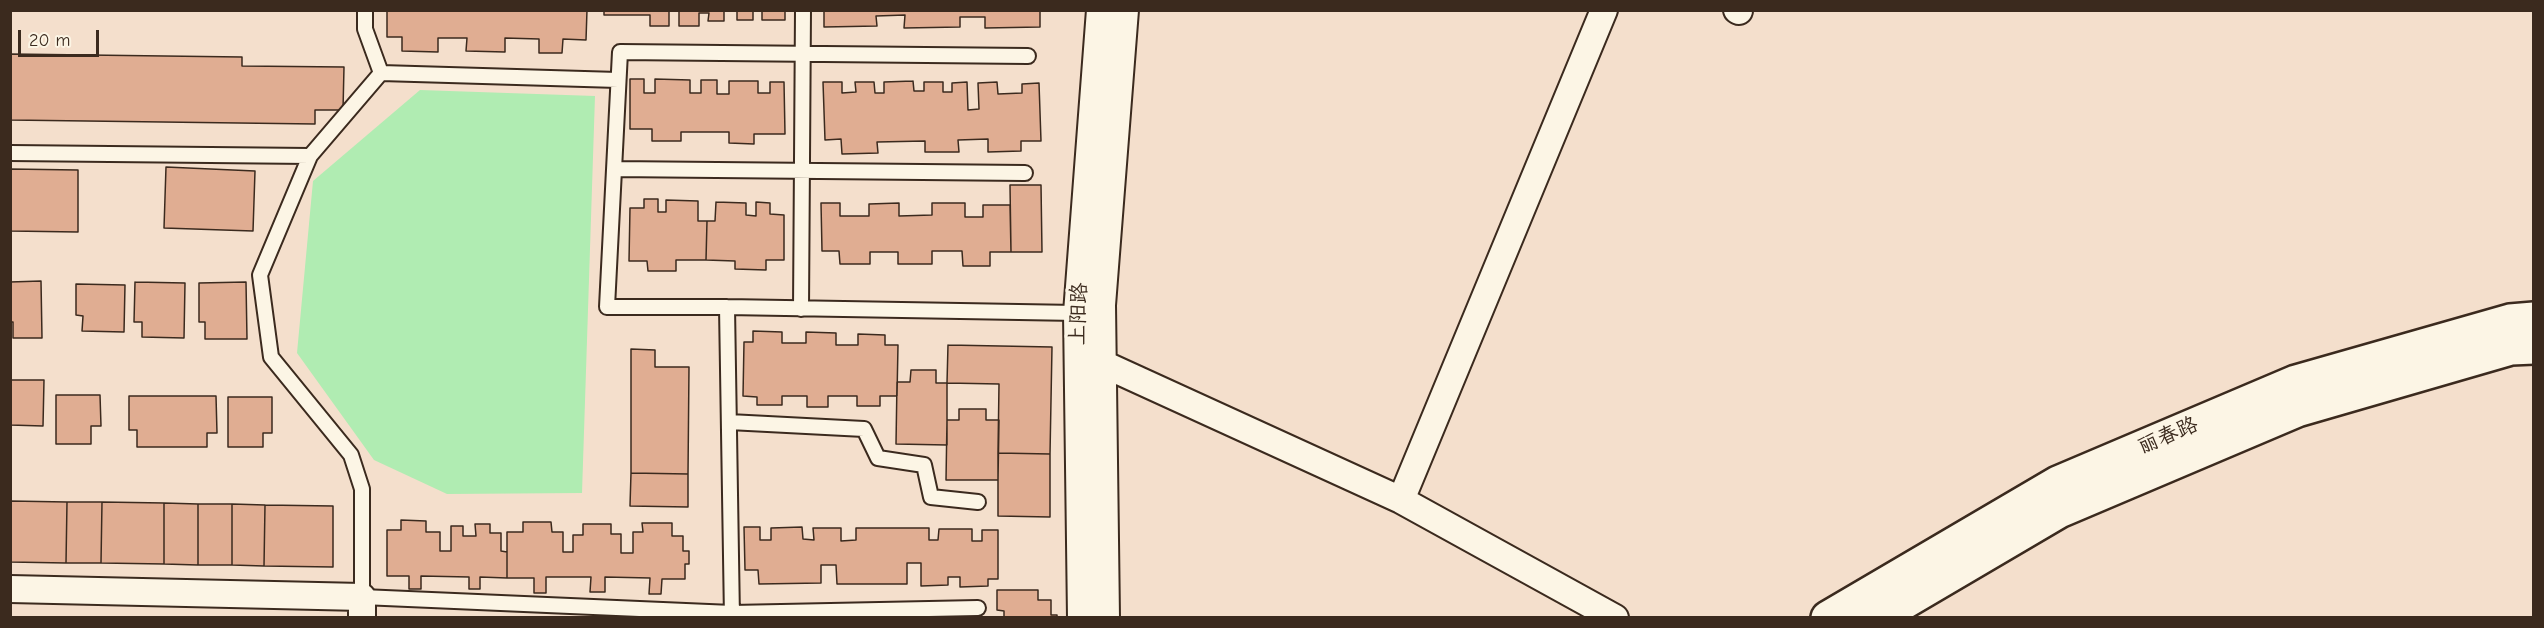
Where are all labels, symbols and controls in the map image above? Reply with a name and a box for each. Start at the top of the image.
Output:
scale bar [21,18,102,56]
text: 20 m [29,30,70,51]
street label: 上阳路 [1065,282,1093,346]
street label: 丽春路 [2134,412,2202,460]

